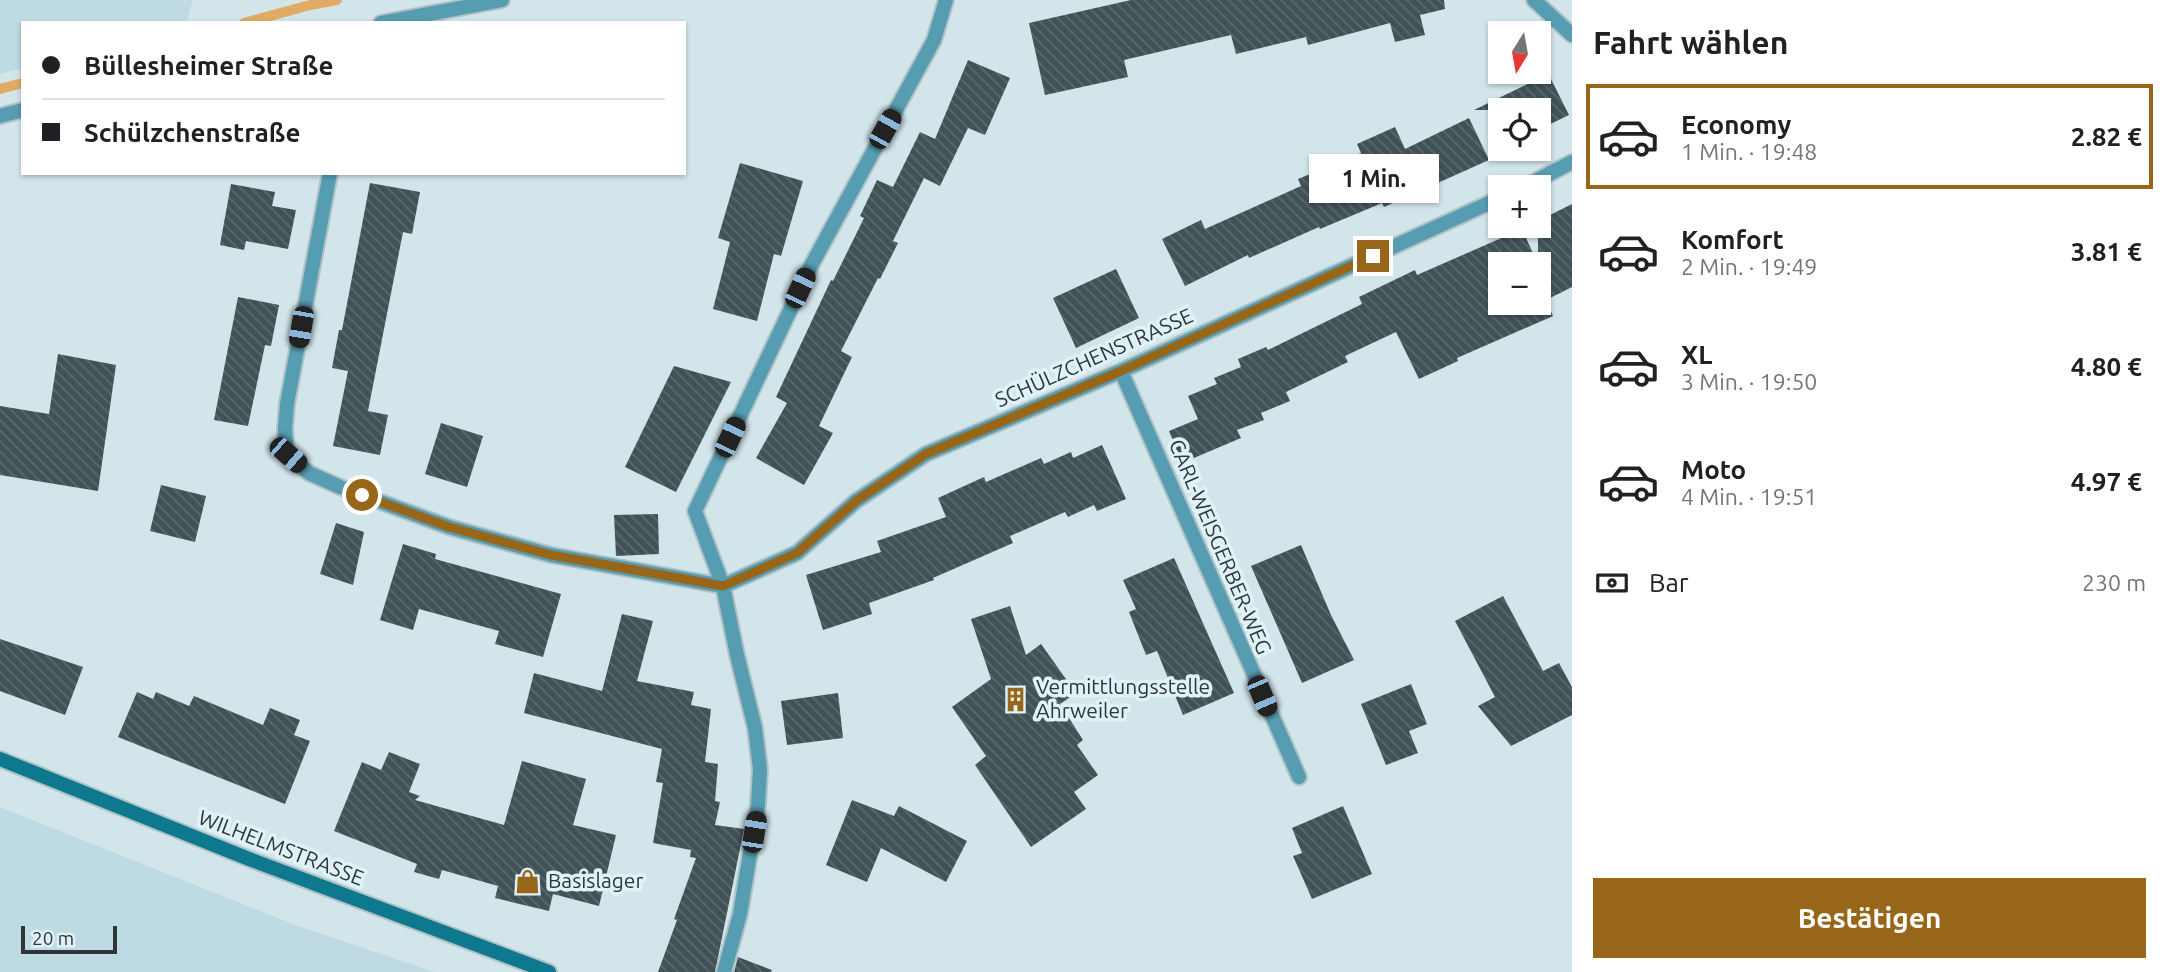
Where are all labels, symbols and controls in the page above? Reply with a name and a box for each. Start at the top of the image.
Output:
north arrow [1488,21,1550,84]
map controls [1488,21,1551,315]
text: Fahrt wählen [1593,24,1788,60]
text: Büllesheimer Straße [84,51,333,80]
button: locate [1488,98,1551,161]
icon: car [1597,105,1660,168]
car [866,106,905,152]
text: Economy [1681,110,1791,139]
text: Schülzchenstraße [84,118,301,147]
text: 2.82 € [2071,122,2142,151]
text: 1 Min. · 19:48 [1681,139,1817,164]
callout: 1 Min. [1308,154,1438,204]
text: 1 Min. [1342,166,1406,191]
button: + [1488,175,1551,238]
icon: car [1597,220,1660,283]
text: Komfort [1681,225,1784,254]
text: 3.81 € [2071,237,2142,266]
route end [1357,240,1389,272]
button: − [1488,252,1551,315]
text: 2 Min. · 19:49 [1681,254,1817,279]
car [782,265,819,311]
street label: SCHÜLZCHENSTRASSE [991,303,1196,411]
car [288,304,315,350]
icon: car [1597,335,1660,398]
text: XL [1681,340,1712,369]
text: 4.80 € [2071,352,2142,381]
text: 3 Min. · 19:50 [1681,369,1817,394]
car [712,414,749,460]
car [266,433,311,477]
street label: CARL-WEISGERBER-WEG [1165,436,1277,658]
icon: car [1597,450,1660,513]
text: Moto [1681,455,1746,484]
text: 4.97 € [2071,467,2142,496]
route start [346,479,378,511]
text: 4 Min. · 19:51 [1681,484,1817,509]
icon: cash [1593,564,1631,602]
text: Bar [1649,568,1689,597]
text: 230 m [2082,570,2146,595]
car [1245,673,1280,719]
place label: Vermittlungsstelle Ahrweiler [1036,674,1210,722]
building icon: Vermittlungsstelle Ahrweiler [1002,685,1030,713]
street label: WILHELMSTRASSE [195,805,367,890]
car [741,810,768,854]
shop icon: Basislager [514,867,542,895]
place label: Basislager [548,868,643,892]
button: Bestätigen [1593,878,2146,958]
scale bar [21,923,117,955]
text: 20 m [32,927,74,949]

